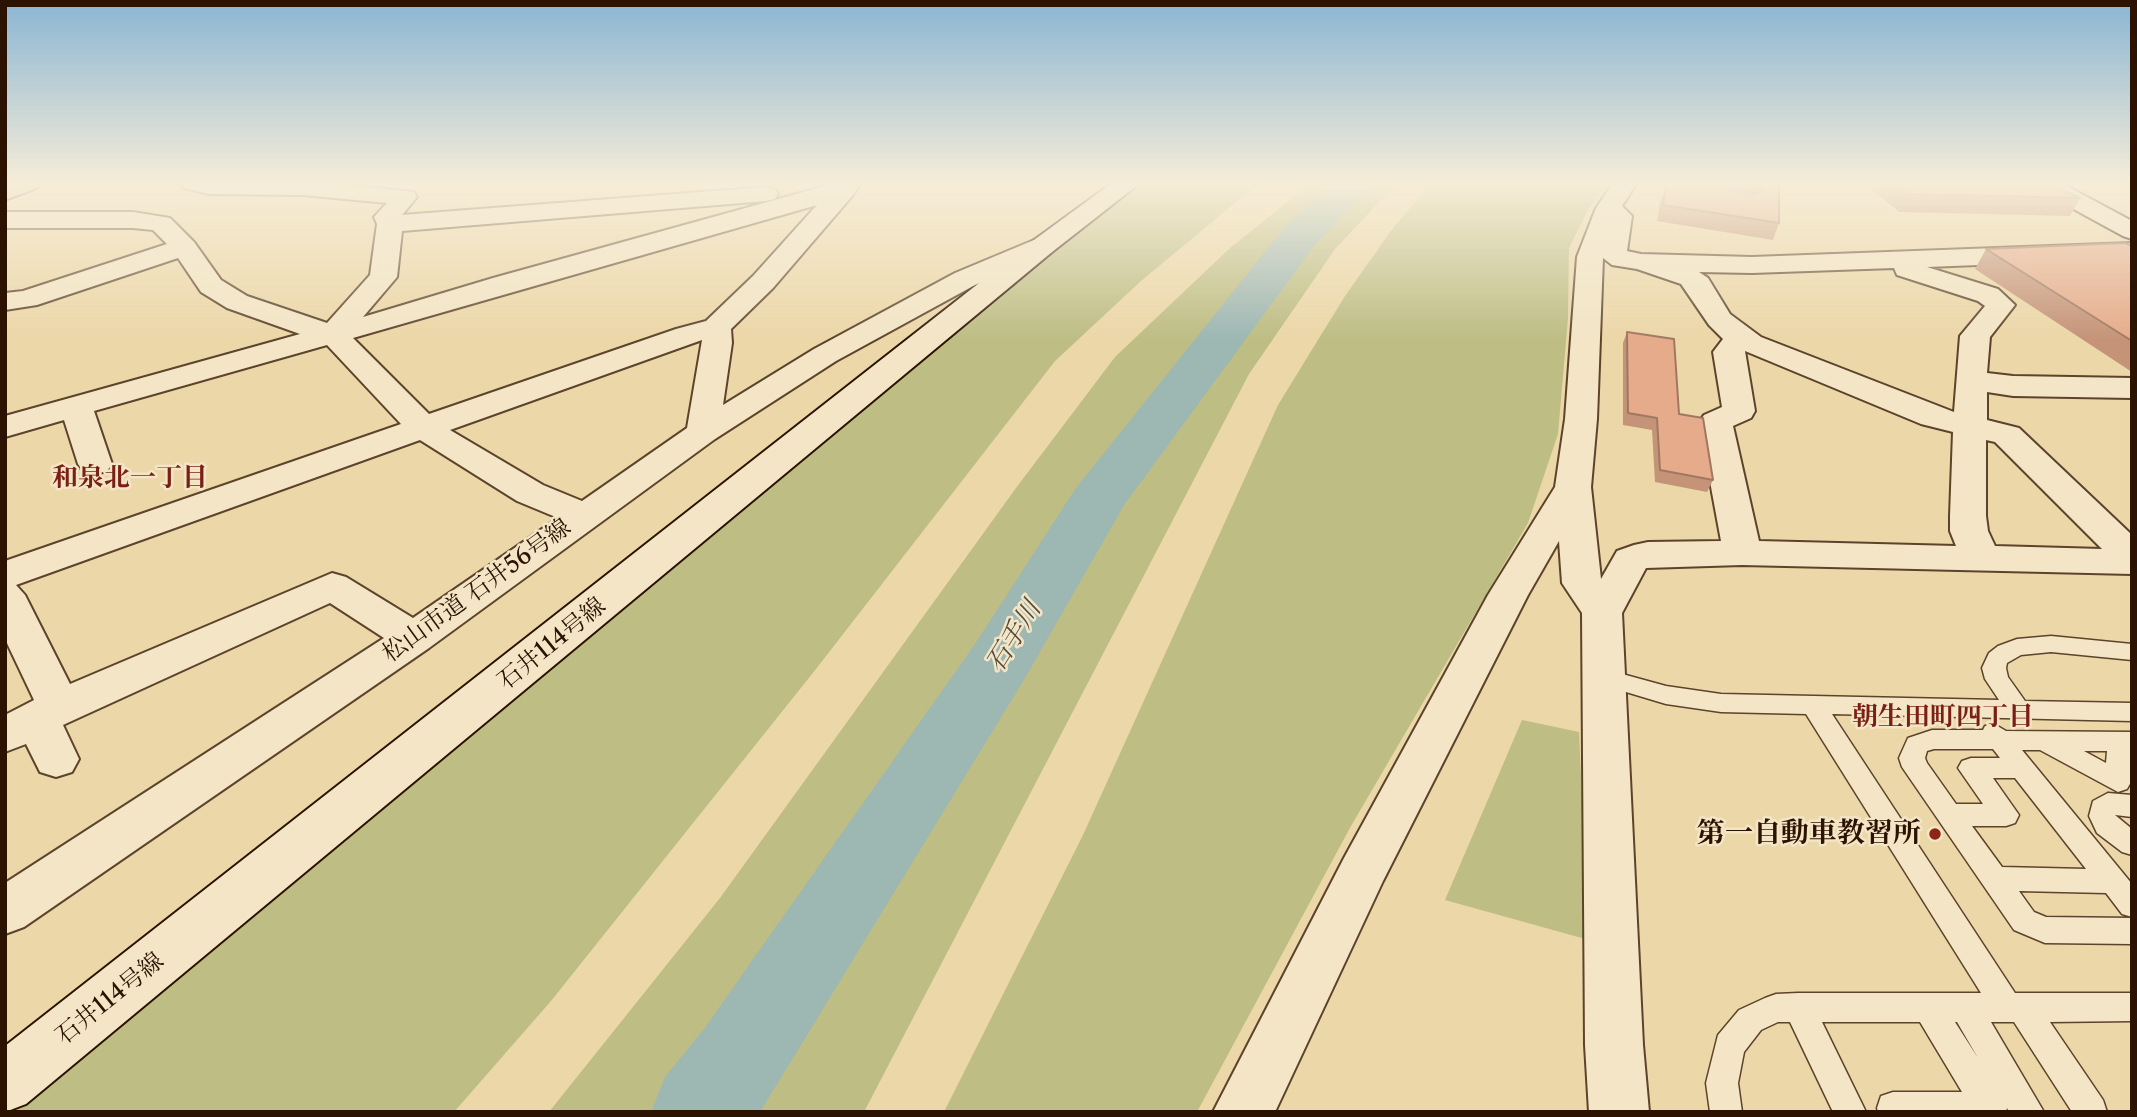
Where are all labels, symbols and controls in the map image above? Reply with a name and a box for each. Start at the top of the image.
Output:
district label: 和泉北一丁目 [52,462,208,494]
street label: 松山市道 石井56号線 [377,513,577,669]
street label: 石井114号線 [492,592,612,696]
water label: 石手川 [980,596,1048,678]
district label: 朝生田町四丁目 [1852,701,2034,733]
place label: 第一自動車教習所 [1697,817,1921,851]
marker: 第一自動車教習所 [1927,826,1943,842]
street label: 石井114号線 [50,947,170,1051]

